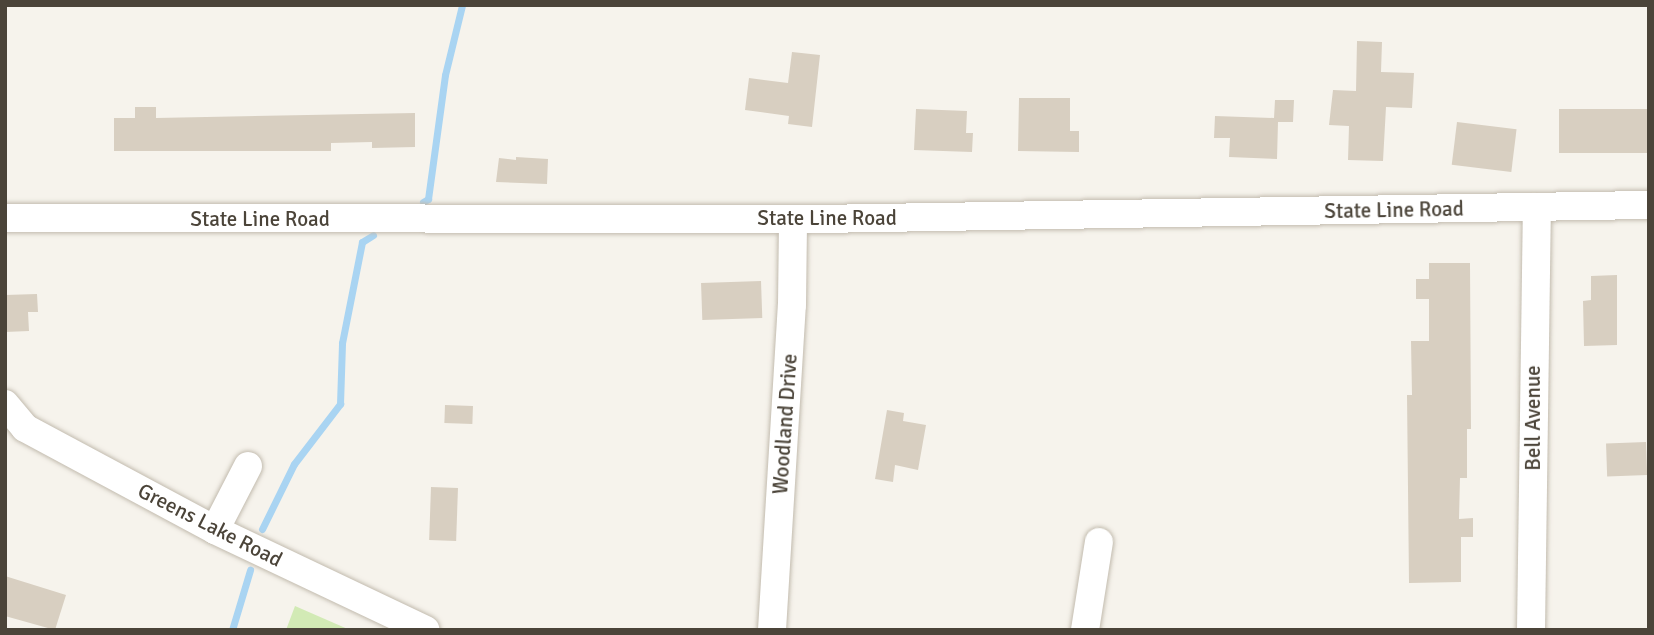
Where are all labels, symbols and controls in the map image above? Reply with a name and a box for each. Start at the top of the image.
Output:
street label: State Line Road [1324,196,1464,224]
street label: State Line Road [757,205,897,231]
street label: State Line Road [190,206,330,232]
street label: Woodland Drive [768,353,802,495]
street label: Bell Avenue [1520,365,1546,471]
street label: Greens Lake Road [134,478,286,572]

